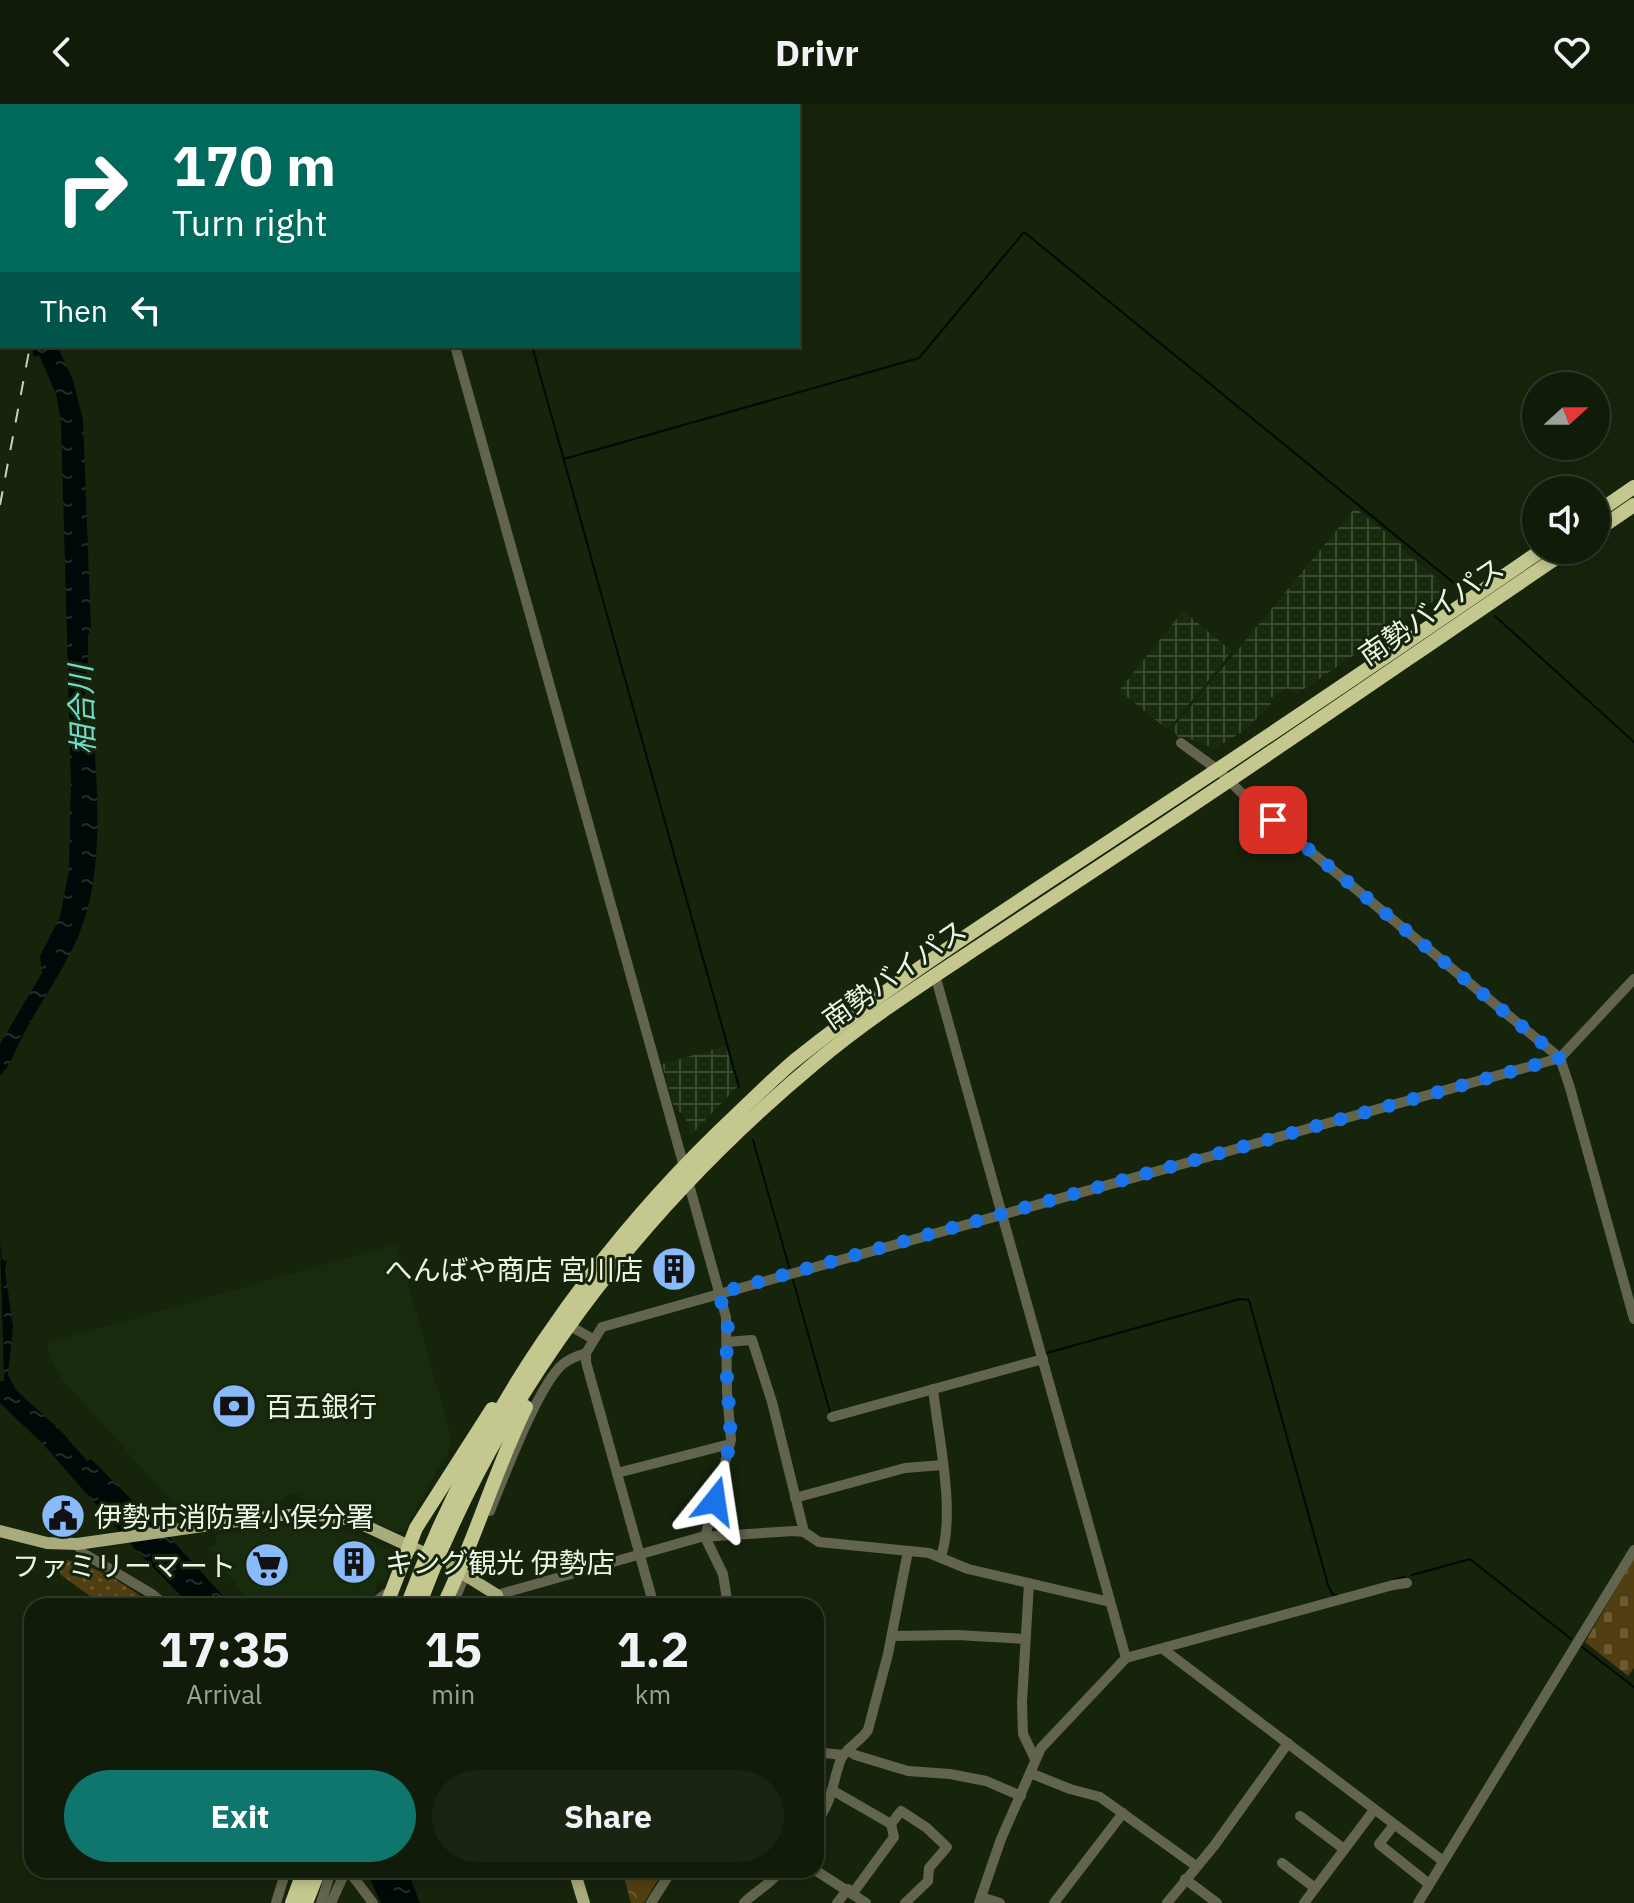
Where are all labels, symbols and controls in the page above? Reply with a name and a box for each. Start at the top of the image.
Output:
text: Drivr [775,29,859,76]
icon: back [40,30,84,74]
icon: heart [1550,30,1594,74]
text: 170 m [172,129,336,201]
icon: right [40,136,144,240]
text: Turn right [172,199,328,246]
icon: left [124,288,168,332]
text: Then [40,291,108,330]
north arrow [1522,372,1610,460]
map controls [1522,372,1610,564]
button: sound [1522,476,1610,564]
street label: 南勢バイパス [1351,549,1511,673]
water label: 相合川 [60,661,102,756]
pin [1239,786,1307,854]
icon: arrive [1251,798,1295,842]
street label: 南勢バイパス [815,911,973,1037]
building icon: へんばや商店 宮川店 [650,1245,698,1293]
place label: へんばや商店 宮川店 [384,1251,643,1288]
bank icon: 百五銀行 [210,1382,258,1430]
place label: 百五銀行 [265,1388,377,1425]
position arrow [673,1459,757,1543]
public building icon: 伊勢市消防署小俣分署 [39,1492,87,1540]
place label: 伊勢市消防署小俣分署 [94,1498,374,1535]
building icon: キング観光 伊勢店 [330,1538,378,1586]
supermarket icon: ファミリーマート [243,1541,291,1589]
place label: キング観光 伊勢店 [385,1544,615,1581]
place label: ファミリーマート [12,1547,236,1584]
text: 17:35 [159,1618,290,1680]
text: 15 [424,1618,482,1680]
text: 1.2 [617,1618,689,1680]
text: Arrival [186,1677,262,1711]
text: min [431,1677,475,1711]
text: km [635,1677,671,1711]
button: Exit [64,1770,416,1862]
button: Share [432,1770,784,1862]

